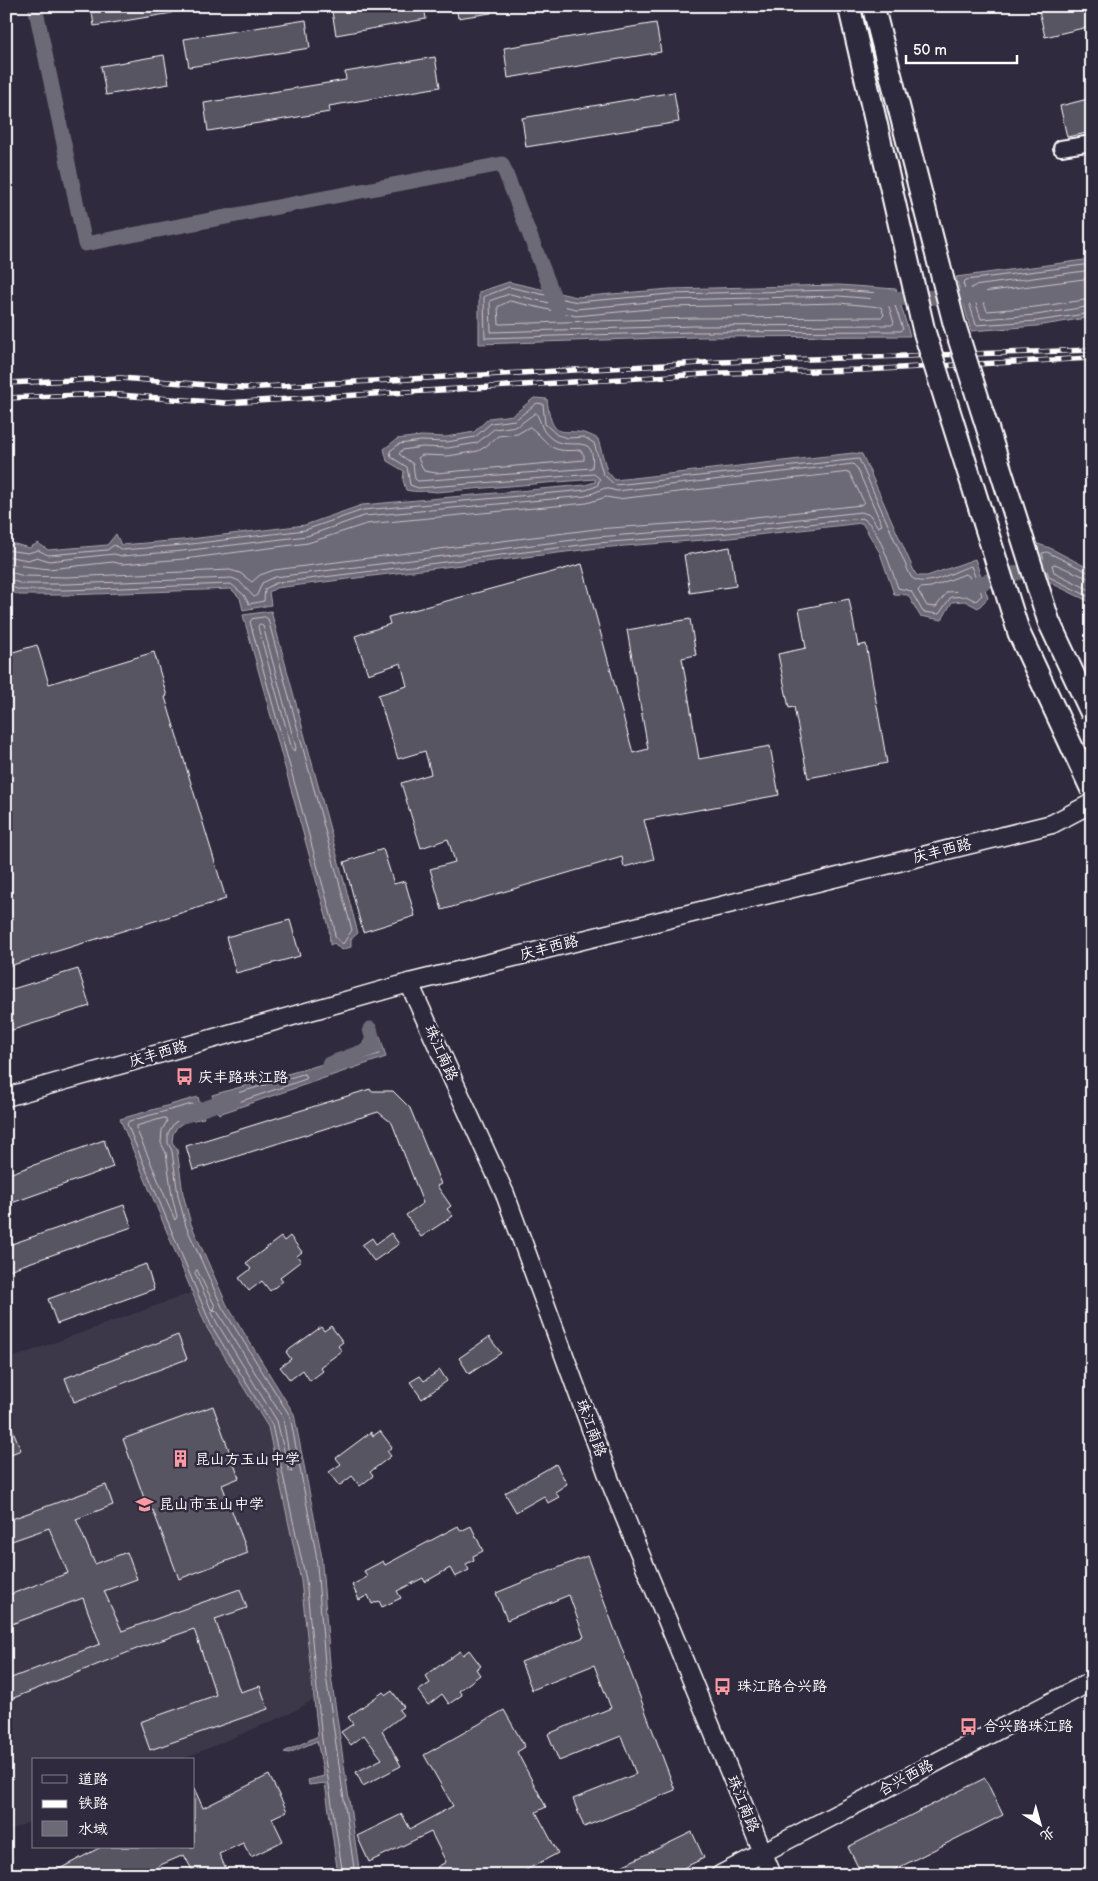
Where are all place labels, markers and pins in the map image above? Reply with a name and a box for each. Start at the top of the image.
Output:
bus stop icon: 庆丰路珠江路 [174,1067,194,1087]
place label: 庆丰路珠江路 [198,1068,288,1087]
building icon: 昆山方玉山中学 [171,1449,191,1469]
place label: 昆山方玉山中学 [195,1450,300,1469]
school or university icon: 昆山市玉山中学 [135,1494,155,1514]
place label: 昆山市玉山中学 [159,1495,264,1514]
bus stop icon: 珠江路合兴路 [713,1676,733,1696]
place label: 珠江路合兴路 [737,1677,827,1696]
bus stop icon: 合兴路珠江路 [959,1716,979,1736]
place label: 合兴路珠江路 [983,1717,1073,1736]

